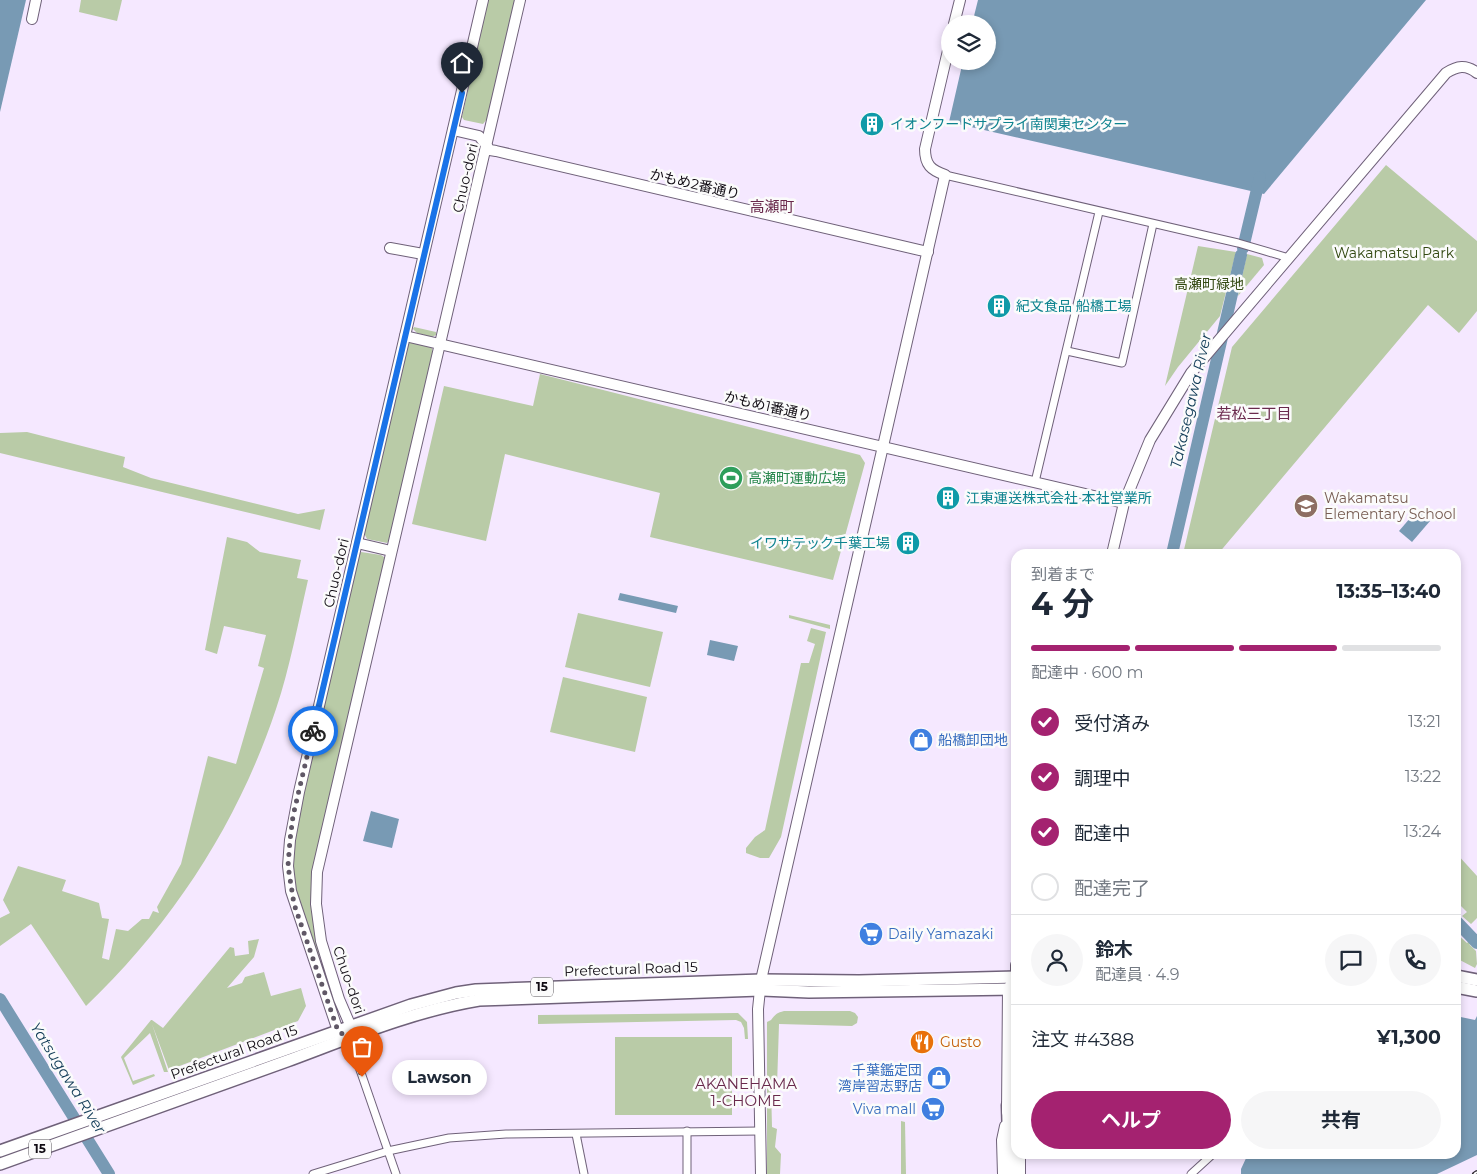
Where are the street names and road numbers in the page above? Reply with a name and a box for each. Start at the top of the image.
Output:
street label: Chuo-dori [448,142,482,214]
street label: かもめ2番通り [648,165,742,203]
street label: かもめ1番通り [723,387,813,425]
street label: Chuo-dori [319,537,353,609]
street label: Chuo-dori [329,944,369,1016]
street label: Prefectural Road 15 [564,958,698,980]
road number: 15 [531,978,553,996]
street label: Prefectural Road 15 [168,1021,300,1083]
road number: 15 [29,1140,51,1158]

